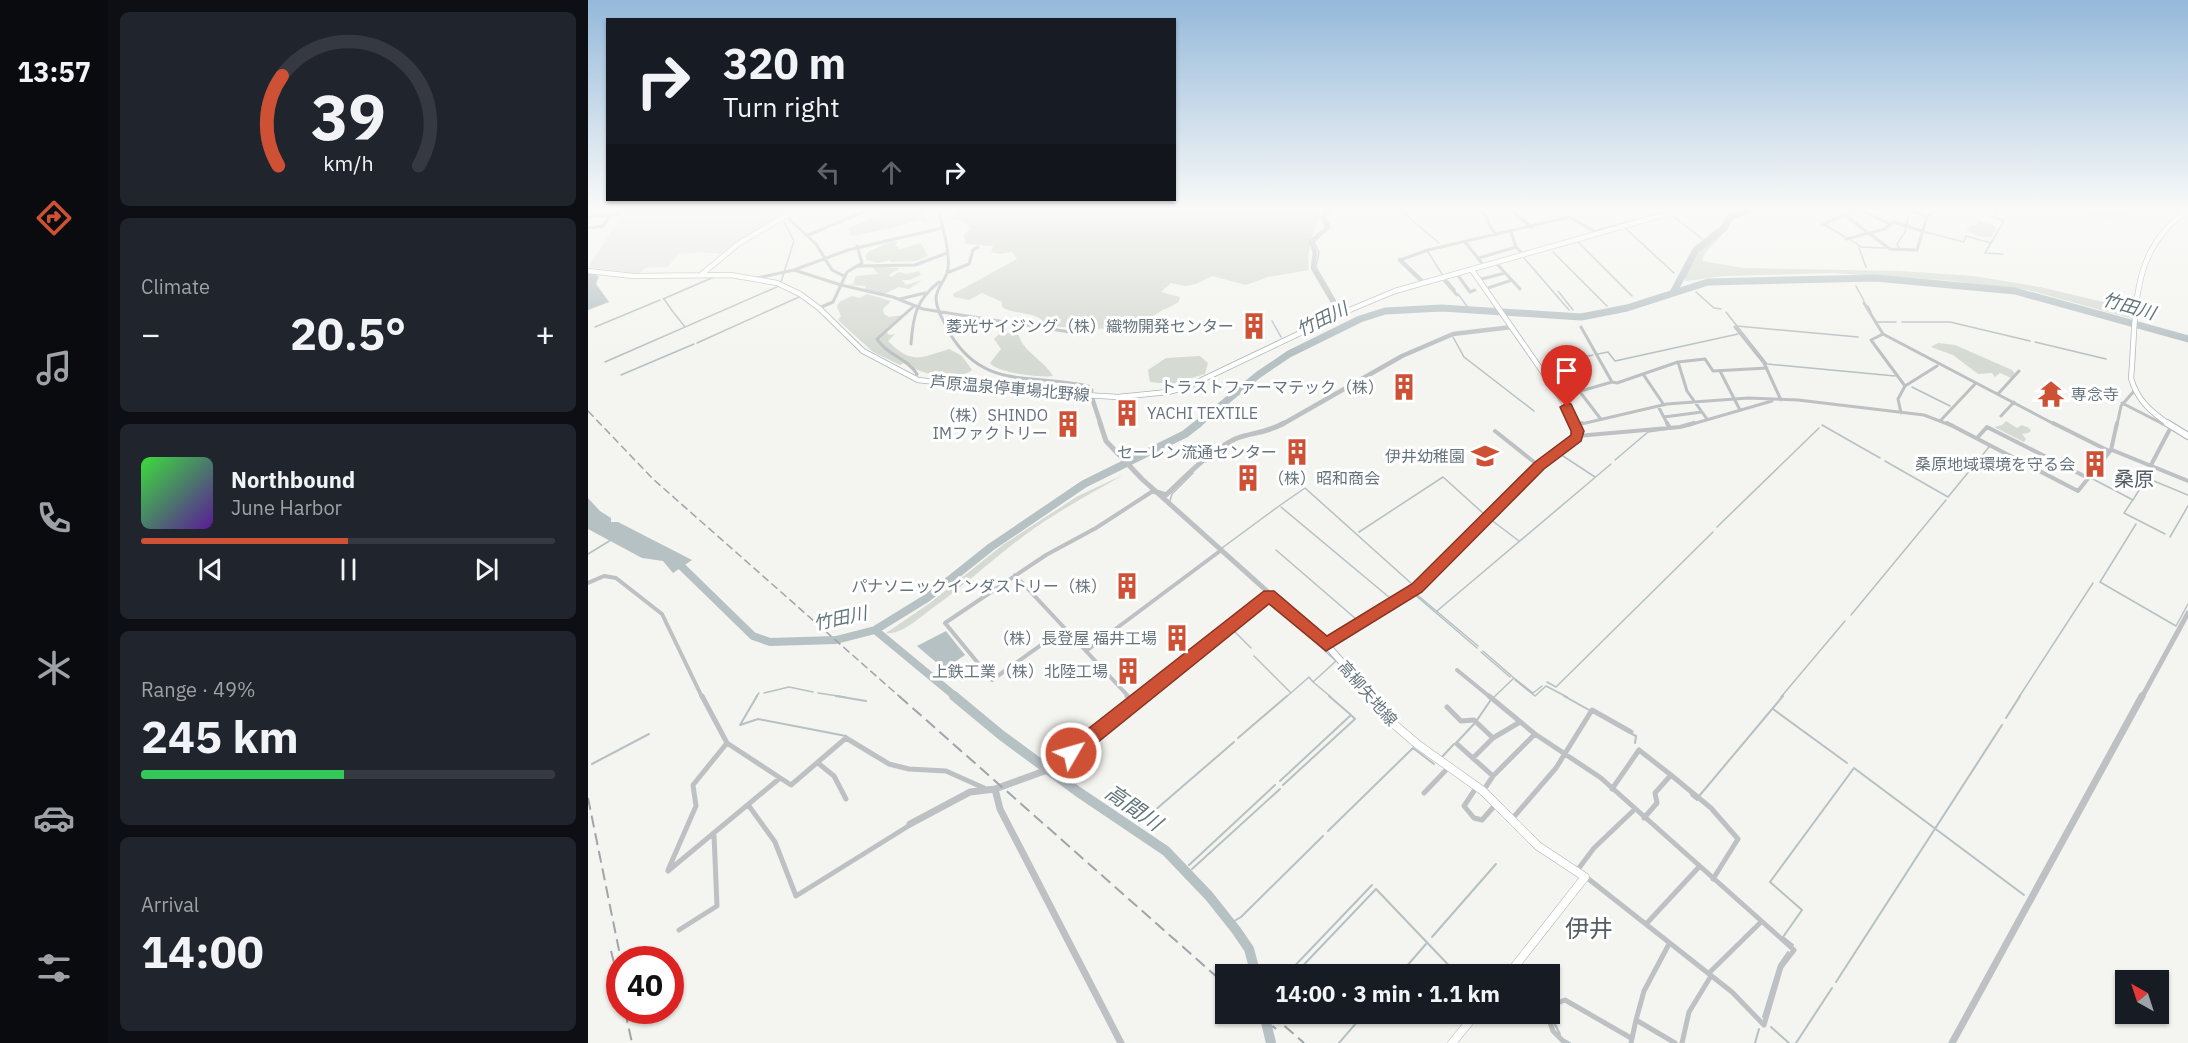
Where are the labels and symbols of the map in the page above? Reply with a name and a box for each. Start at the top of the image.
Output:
water label: 竹田川 [2100,288,2160,325]
water label: 竹田川 [1293,296,1353,341]
building icon: 菱光サイジング（株）織物開発センター [1239,311,1269,341]
place label: 菱光サイジング（株）織物開発センター [946,316,1234,336]
pin [1541,345,1592,407]
street label: 芦原温泉停車場北野線 [929,371,1091,405]
building icon: トラストファーマテック（株） [1389,372,1419,402]
place label: トラストファーマテック（株） [1160,377,1384,397]
temple icon: 専念寺 [2036,379,2066,409]
place label: 専念寺 [2071,384,2119,404]
building icon: YACHI TEXTILE [1112,398,1142,428]
place label: YACHI TEXTILE [1147,403,1258,423]
place label: （株）SHINDO IMファクトリー [933,405,1048,443]
building icon: （株）SHINDO IMファクトリー [1053,409,1083,439]
building icon: セーレン流通センター [1282,437,1312,467]
school or university icon: 伊井幼稚園 [1470,441,1500,471]
place label: セーレン流通センター [1117,442,1277,462]
place label: 伊井幼稚園 [1385,446,1465,466]
building icon: 桑原地域環境を守る会 [2080,449,2110,479]
place label: 桑原地域環境を守る会 [1915,454,2075,474]
building icon: （株）昭和商会 [1233,463,1263,493]
district label: 桑原 [2114,465,2154,492]
place label: （株）昭和商会 [1268,468,1380,488]
building icon: パナソニックインダストリー（株） [1112,571,1142,601]
place label: パナソニックインダストリー（株） [851,576,1107,596]
water label: 竹田川 [811,601,871,635]
building icon: （株）長登屋 福井工場 [1162,623,1192,653]
place label: （株）長登屋 福井工場 [993,628,1157,648]
building icon: 上鉄工業（株）北陸工場 [1113,656,1143,686]
street label: 高柳矢地線 [1334,656,1402,730]
place label: 上鉄工業（株）北陸工場 [932,661,1108,681]
position arrow [1039,721,1103,785]
water label: 高間川 [1100,777,1169,838]
district label: 伊井 [1565,912,1613,944]
speed limit sign: 40 [606,946,684,1024]
north arrow [2115,970,2169,1024]

